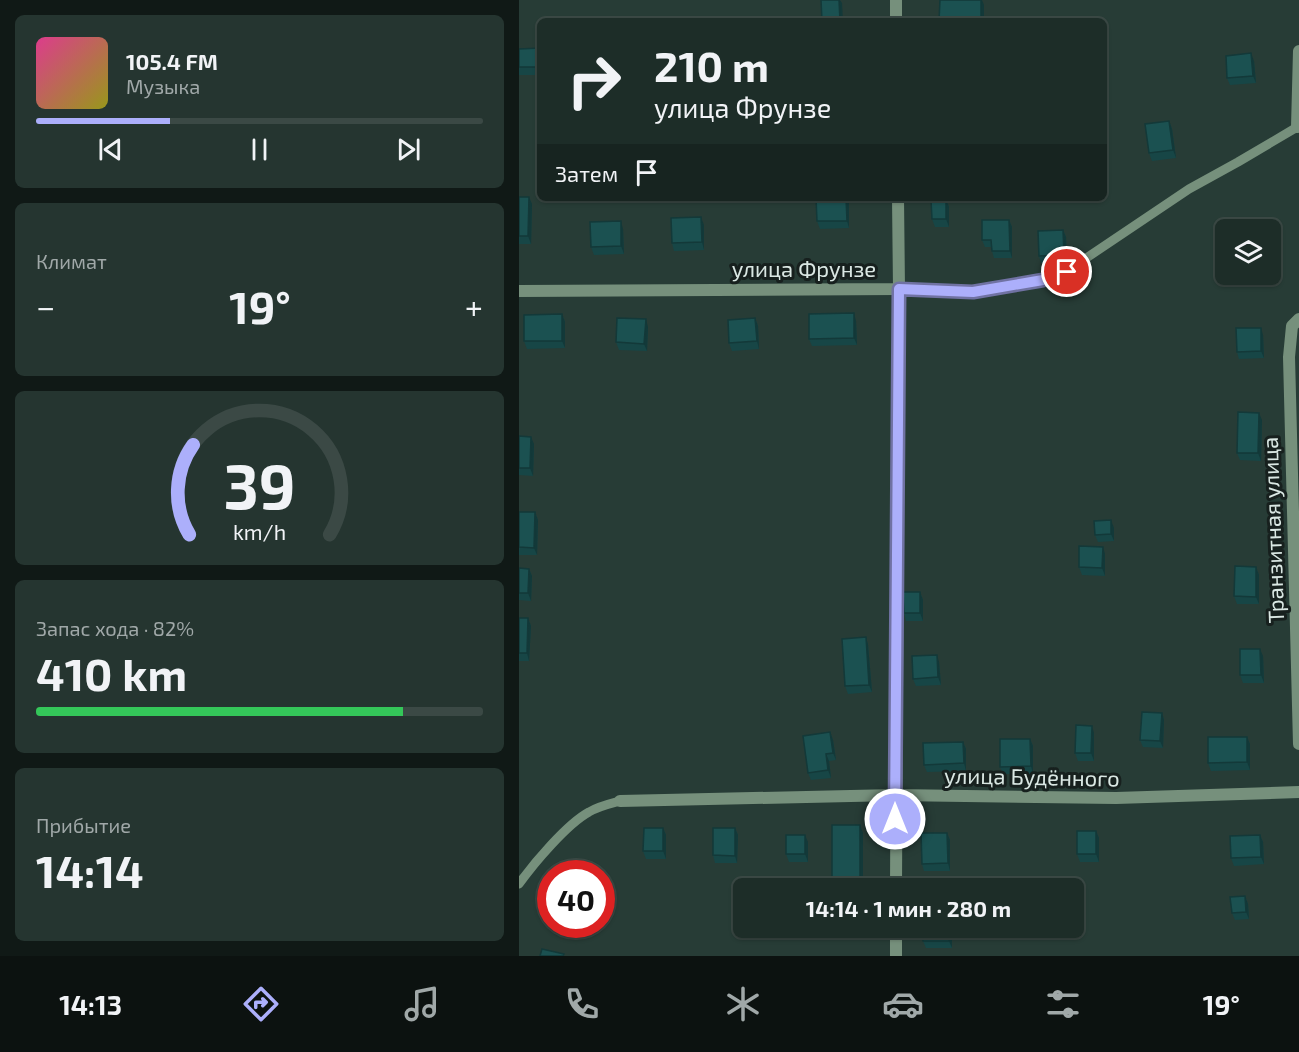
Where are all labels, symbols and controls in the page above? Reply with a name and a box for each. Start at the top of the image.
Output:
text: 210 m [654,40,769,90]
icon: right [555,42,633,120]
text: 105.4 FM [126,48,218,74]
text: Музыка [126,74,200,98]
text: улица Фрунзе [654,91,831,123]
icon: previous [94,133,127,166]
icon: pause [243,133,276,166]
icon: next [392,133,425,166]
icon: arrive [630,156,663,189]
text: Затем [555,160,618,186]
map controls [1215,219,1281,285]
button: layers [1215,219,1281,285]
pin [1041,246,1092,297]
text: Климат [36,249,107,273]
street label: улица Фрунзе [732,255,876,282]
icon: arrive [1050,255,1083,288]
text: 19° [229,279,291,333]
text: − [36,286,55,326]
text: + [465,286,483,326]
street label: Транзитная улица [1256,436,1289,624]
text: 39 [223,447,296,522]
text: km/h [233,519,286,544]
text: Запас хода · 82% [36,616,194,640]
text: 410 km [36,646,187,700]
street label: улица Будённого [944,761,1120,792]
position arrow [863,787,927,851]
text: Прибытие [36,813,131,837]
text: 14:14 [36,843,144,897]
speed limit sign: 40 [537,860,615,938]
text: 14:14 · 1 мин · 280 m [806,895,1011,921]
icon: directions [240,983,282,1025]
icon: music [401,983,443,1025]
icon: phone [561,983,603,1025]
icon: climate [722,983,764,1025]
icon: car [882,983,924,1025]
icon: filters [1042,983,1084,1025]
text: 14:13 [59,988,122,1020]
text: 19° [1203,988,1240,1020]

